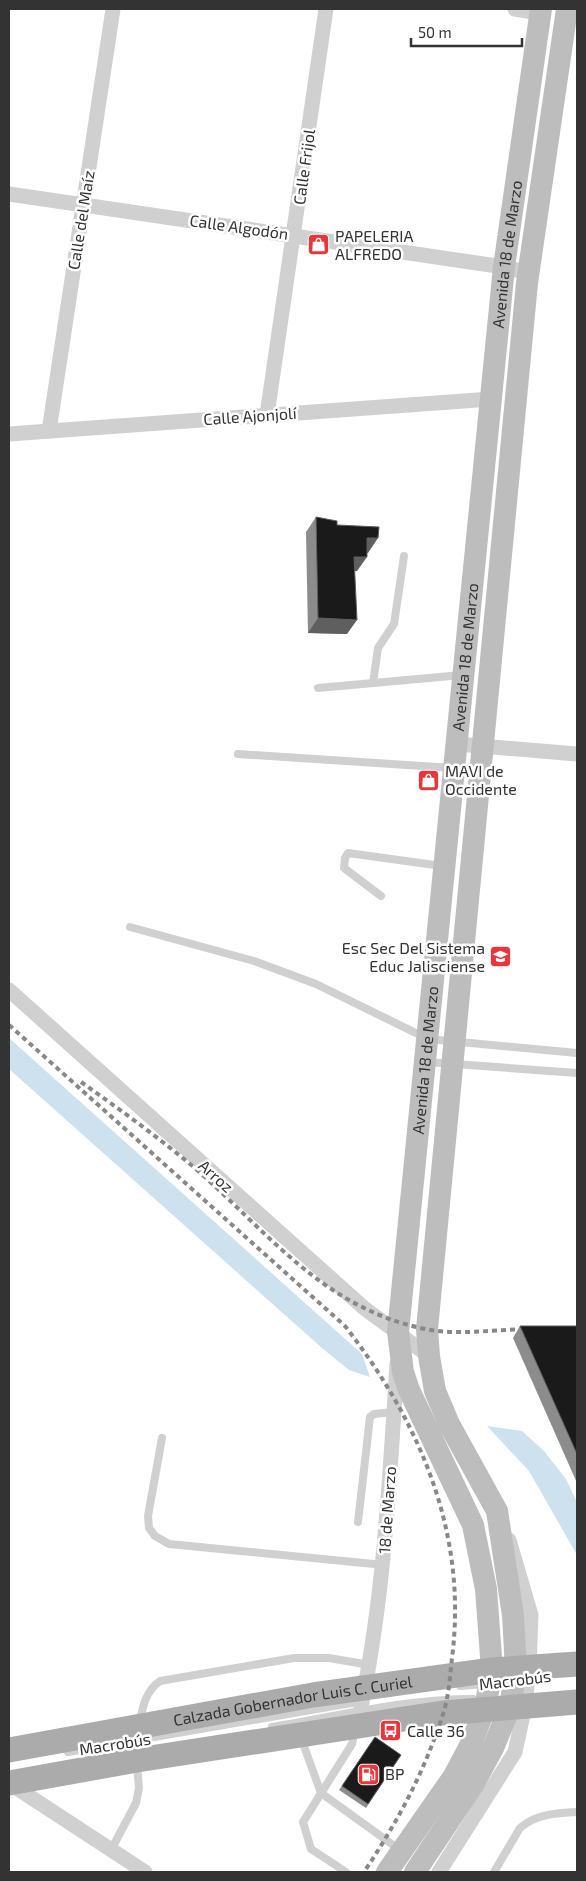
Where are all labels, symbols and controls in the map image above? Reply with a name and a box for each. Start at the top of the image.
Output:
scale bar [411,15,522,47]
text: 50 m [418,23,452,41]
street label: Calle Frijol [289,128,319,206]
street label: Calle del Maíz [63,169,98,271]
street label: Avenida 18 de Marzo [488,179,525,329]
street label: Calle Algodón [189,210,290,243]
place label: PAPELERIA ALFREDO [335,226,413,263]
shop icon: PAPELERIA ALFREDO [307,233,331,257]
street label: Calle Ajonjolí [203,403,298,429]
street label: Avenida 18 de Marzo [448,582,482,732]
place label: MAVI de Occidente [445,761,517,798]
shop icon: MAVI de Occidente [417,768,441,792]
place label: Esc Sec Del Sistema Educ Jalisciense [342,938,485,975]
school or university icon: Esc Sec Del Sistema Educ Jalisciense [489,945,513,969]
street label: Avenida 18 de Marzo [408,985,441,1135]
street label: Arroz [195,1155,237,1196]
street label: 18 de Marzo [374,1466,399,1554]
street label: Macrobús [478,1666,552,1693]
street label: Calzada Gobernador Luis C. Curiel [172,1671,414,1729]
bus stop icon: Calle 36 [379,1719,403,1743]
place label: Calle 36 [407,1721,465,1740]
street label: Macrobús [78,1728,152,1759]
fuel station icon: BP [357,1762,381,1786]
place label: BP [385,1764,404,1783]

